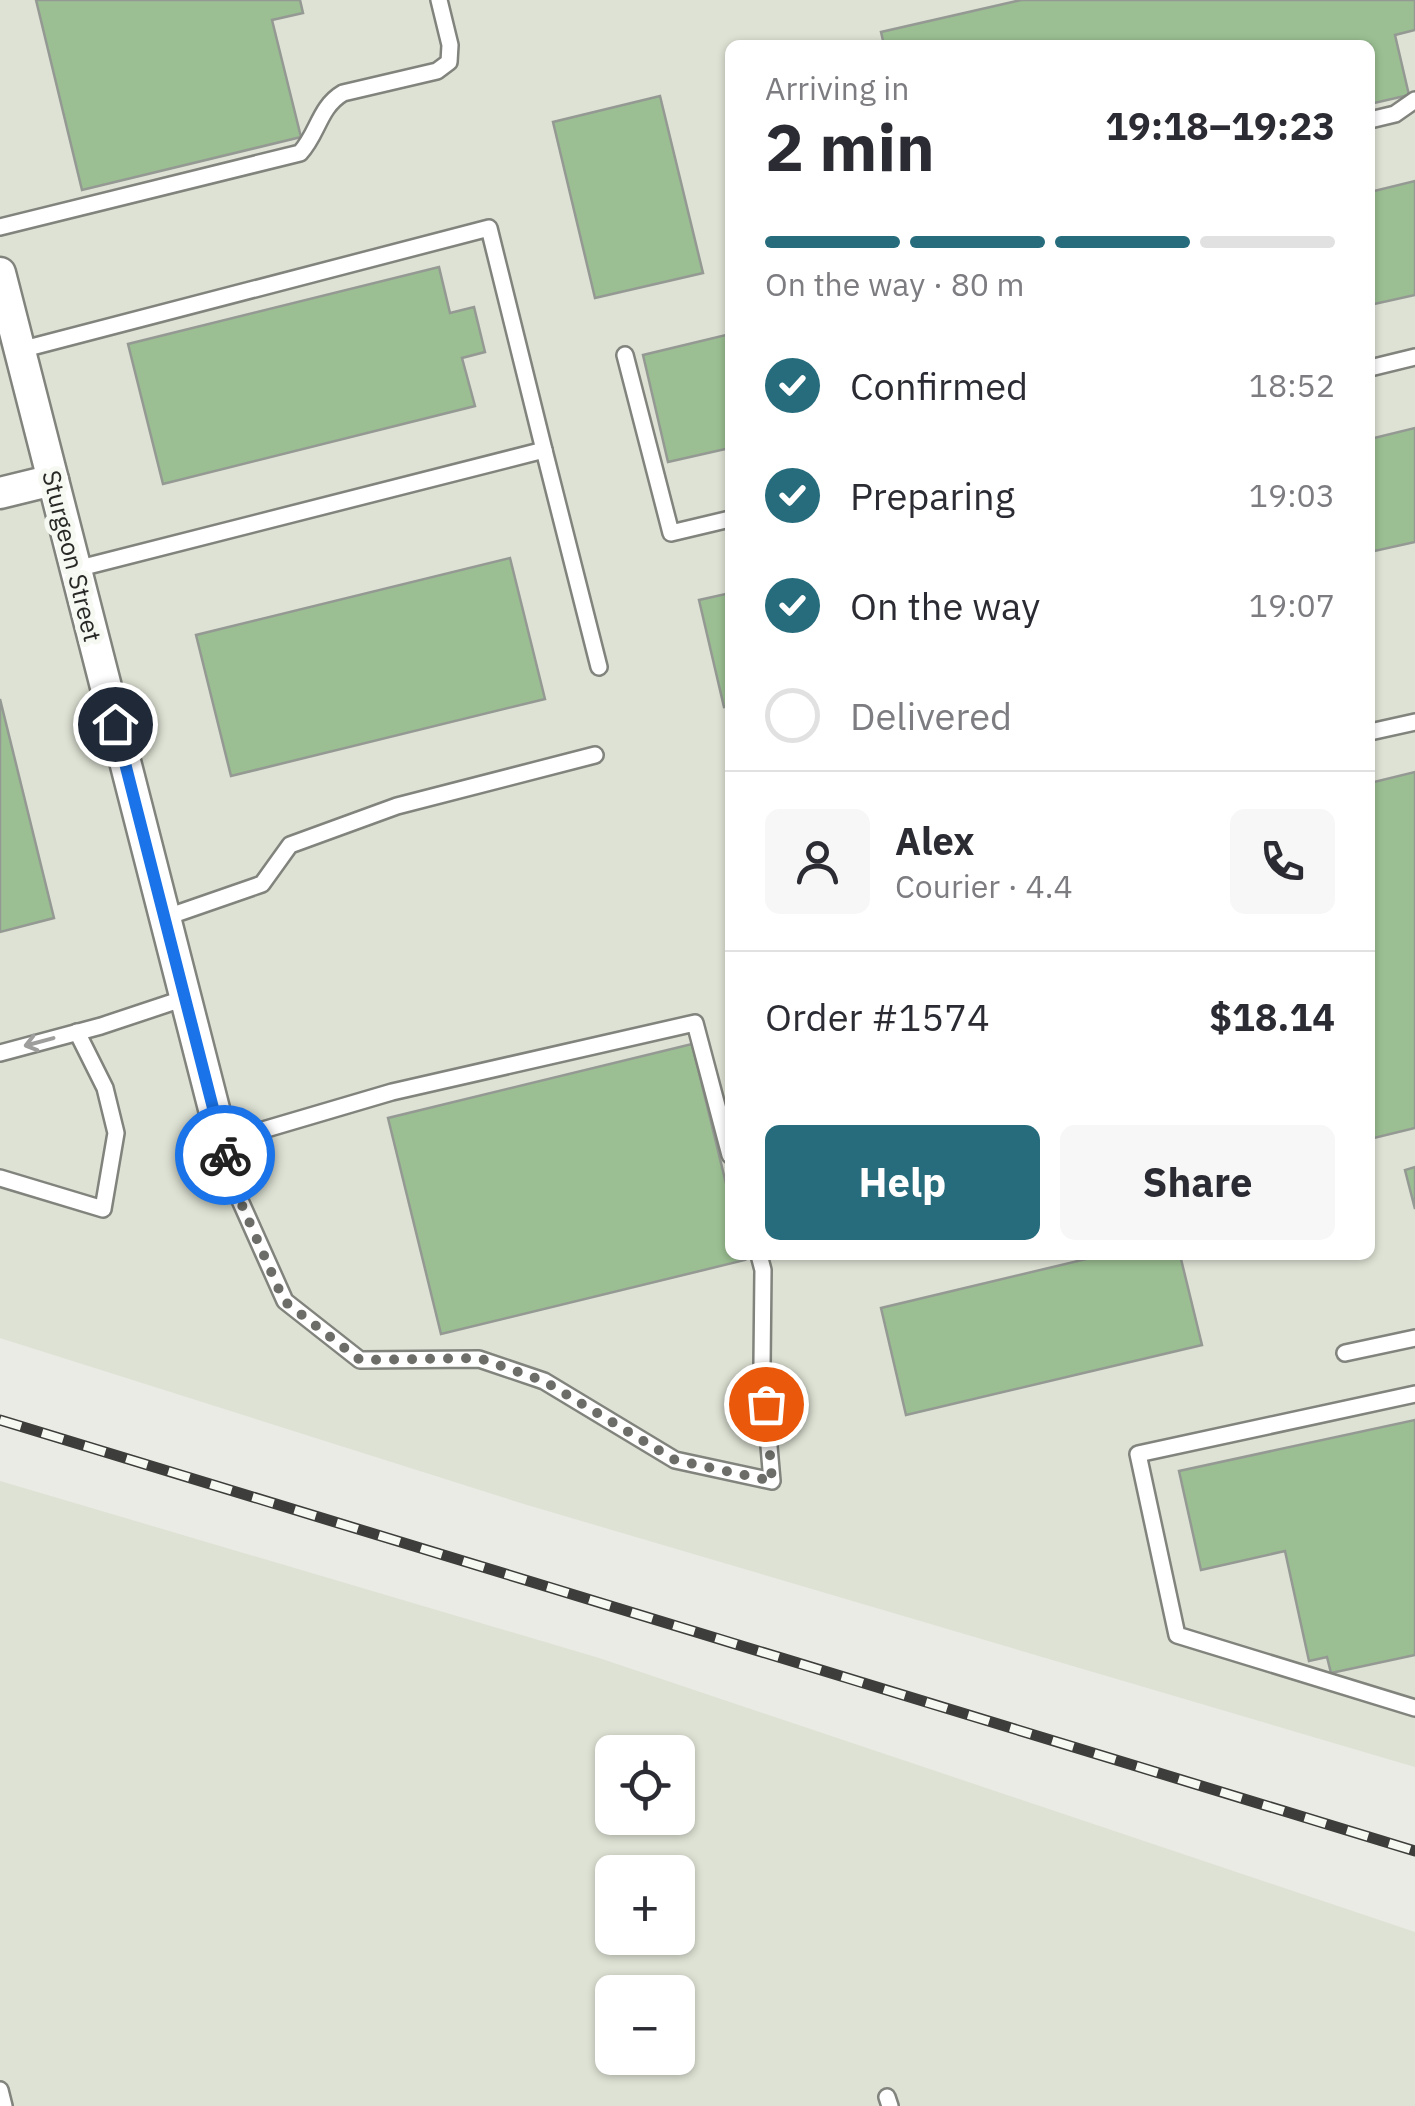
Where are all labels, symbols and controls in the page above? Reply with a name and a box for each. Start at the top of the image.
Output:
text: Arriving in [765,67,910,109]
text: 19:18–19:23 [1105,101,1335,150]
text: 2 min [765,104,935,189]
text: On the way · 80 m [765,263,1025,305]
icon: check [765,358,820,413]
text: Confirmed [850,361,1028,410]
text: 18:52 [1249,364,1335,406]
street label: Sturgeon Street [35,467,110,645]
icon: check [765,468,820,523]
text: Preparing [850,471,1015,520]
text: 19:03 [1249,474,1335,516]
icon: check [765,578,820,633]
text: On the way [850,581,1040,630]
text: 19:07 [1249,584,1335,626]
pin [73,682,158,767]
text: Delivered [850,691,1012,740]
icon: home [88,697,143,752]
button: person [765,809,870,914]
button: phone [1230,809,1335,914]
text: Alex [895,816,975,865]
text: Courier · 4.4 [895,865,1073,907]
text: Order #1574 [765,992,990,1041]
text: $18.14 [1209,992,1335,1041]
one-way arrow [24,1034,55,1053]
courier [175,1105,275,1205]
button: Help [765,1125,1040,1240]
button: Share [1060,1125,1335,1240]
icon: bike [198,1128,253,1183]
pin [724,1362,809,1447]
icon: bag [739,1377,794,1432]
map controls [595,1735,695,2075]
button: locate [595,1735,695,1835]
button: + [595,1855,695,1955]
button: − [595,1975,695,2075]

